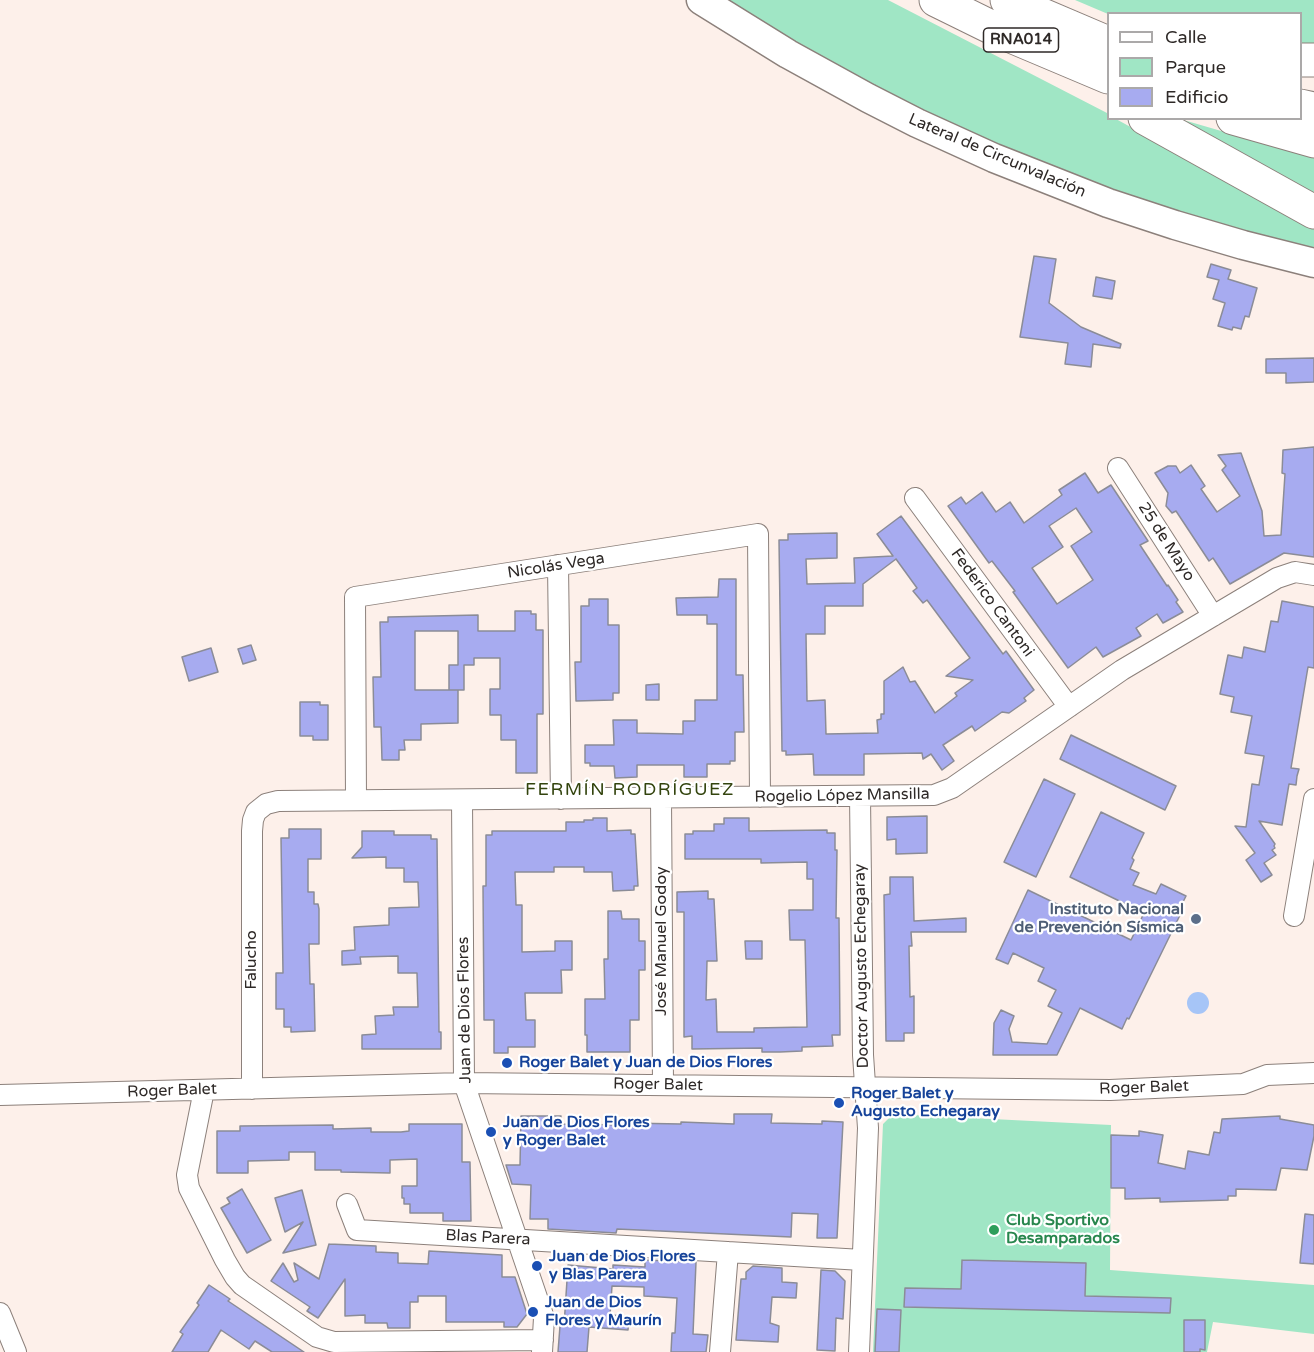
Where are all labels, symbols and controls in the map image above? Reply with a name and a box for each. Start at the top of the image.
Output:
legend [1107,12,1302,120]
text: Calle [1165,26,1207,48]
road number: RNA014 [984,28,1058,52]
text: Parque [1165,56,1226,78]
text: Edificio [1165,86,1229,108]
street label: Lateral de Circunvalación [905,110,1089,202]
street label: 25 de Mayo [1133,499,1199,585]
street label: Federico Cantoni [946,545,1038,661]
street label: Nicolás Vega [506,549,606,583]
district label: FERMÍN RODRÍGUEZ [525,779,735,801]
street label: Rogelio López Mansilla [754,785,930,807]
street label: Doctor Augusto Echegaray [851,863,873,1069]
street label: José Manuel Godoy [652,866,672,1016]
place label: Instituto Nacional de Prevención Sísmica [1014,900,1184,938]
marker: Instituto Nacional de Prevención Sísmica [1189,912,1203,926]
street label: Falucho [242,930,262,990]
street label: Juan de Dios Flores [454,936,476,1084]
place label: Roger Balet y Juan de Dios Flores [519,1053,772,1073]
marker: Roger Balet y Juan de Dios Flores [500,1056,514,1070]
street label: Roger Balet [613,1075,703,1095]
street label: Roger Balet [1099,1077,1189,1099]
street label: Roger Balet [127,1080,217,1102]
place label: Roger Balet y Augusto Echegaray [851,1084,1000,1122]
marker: Roger Balet y Augusto Echegaray [832,1096,846,1110]
place label: Juan de Dios Flores y Roger Balet [503,1113,650,1151]
marker: Juan de Dios Flores y Roger Balet [484,1125,498,1139]
place label: Club Sportivo Desamparados [1006,1211,1120,1249]
marker: Club Sportivo Desamparados [987,1223,1001,1237]
street label: Blas Parera [445,1226,531,1250]
place label: Juan de Dios Flores y Blas Parera [549,1247,696,1285]
marker: Juan de Dios Flores y Blas Parera [530,1259,544,1273]
place label: Juan de Dios Flores y Maurín [545,1293,662,1331]
marker: Juan de Dios Flores y Maurín [526,1305,540,1319]

